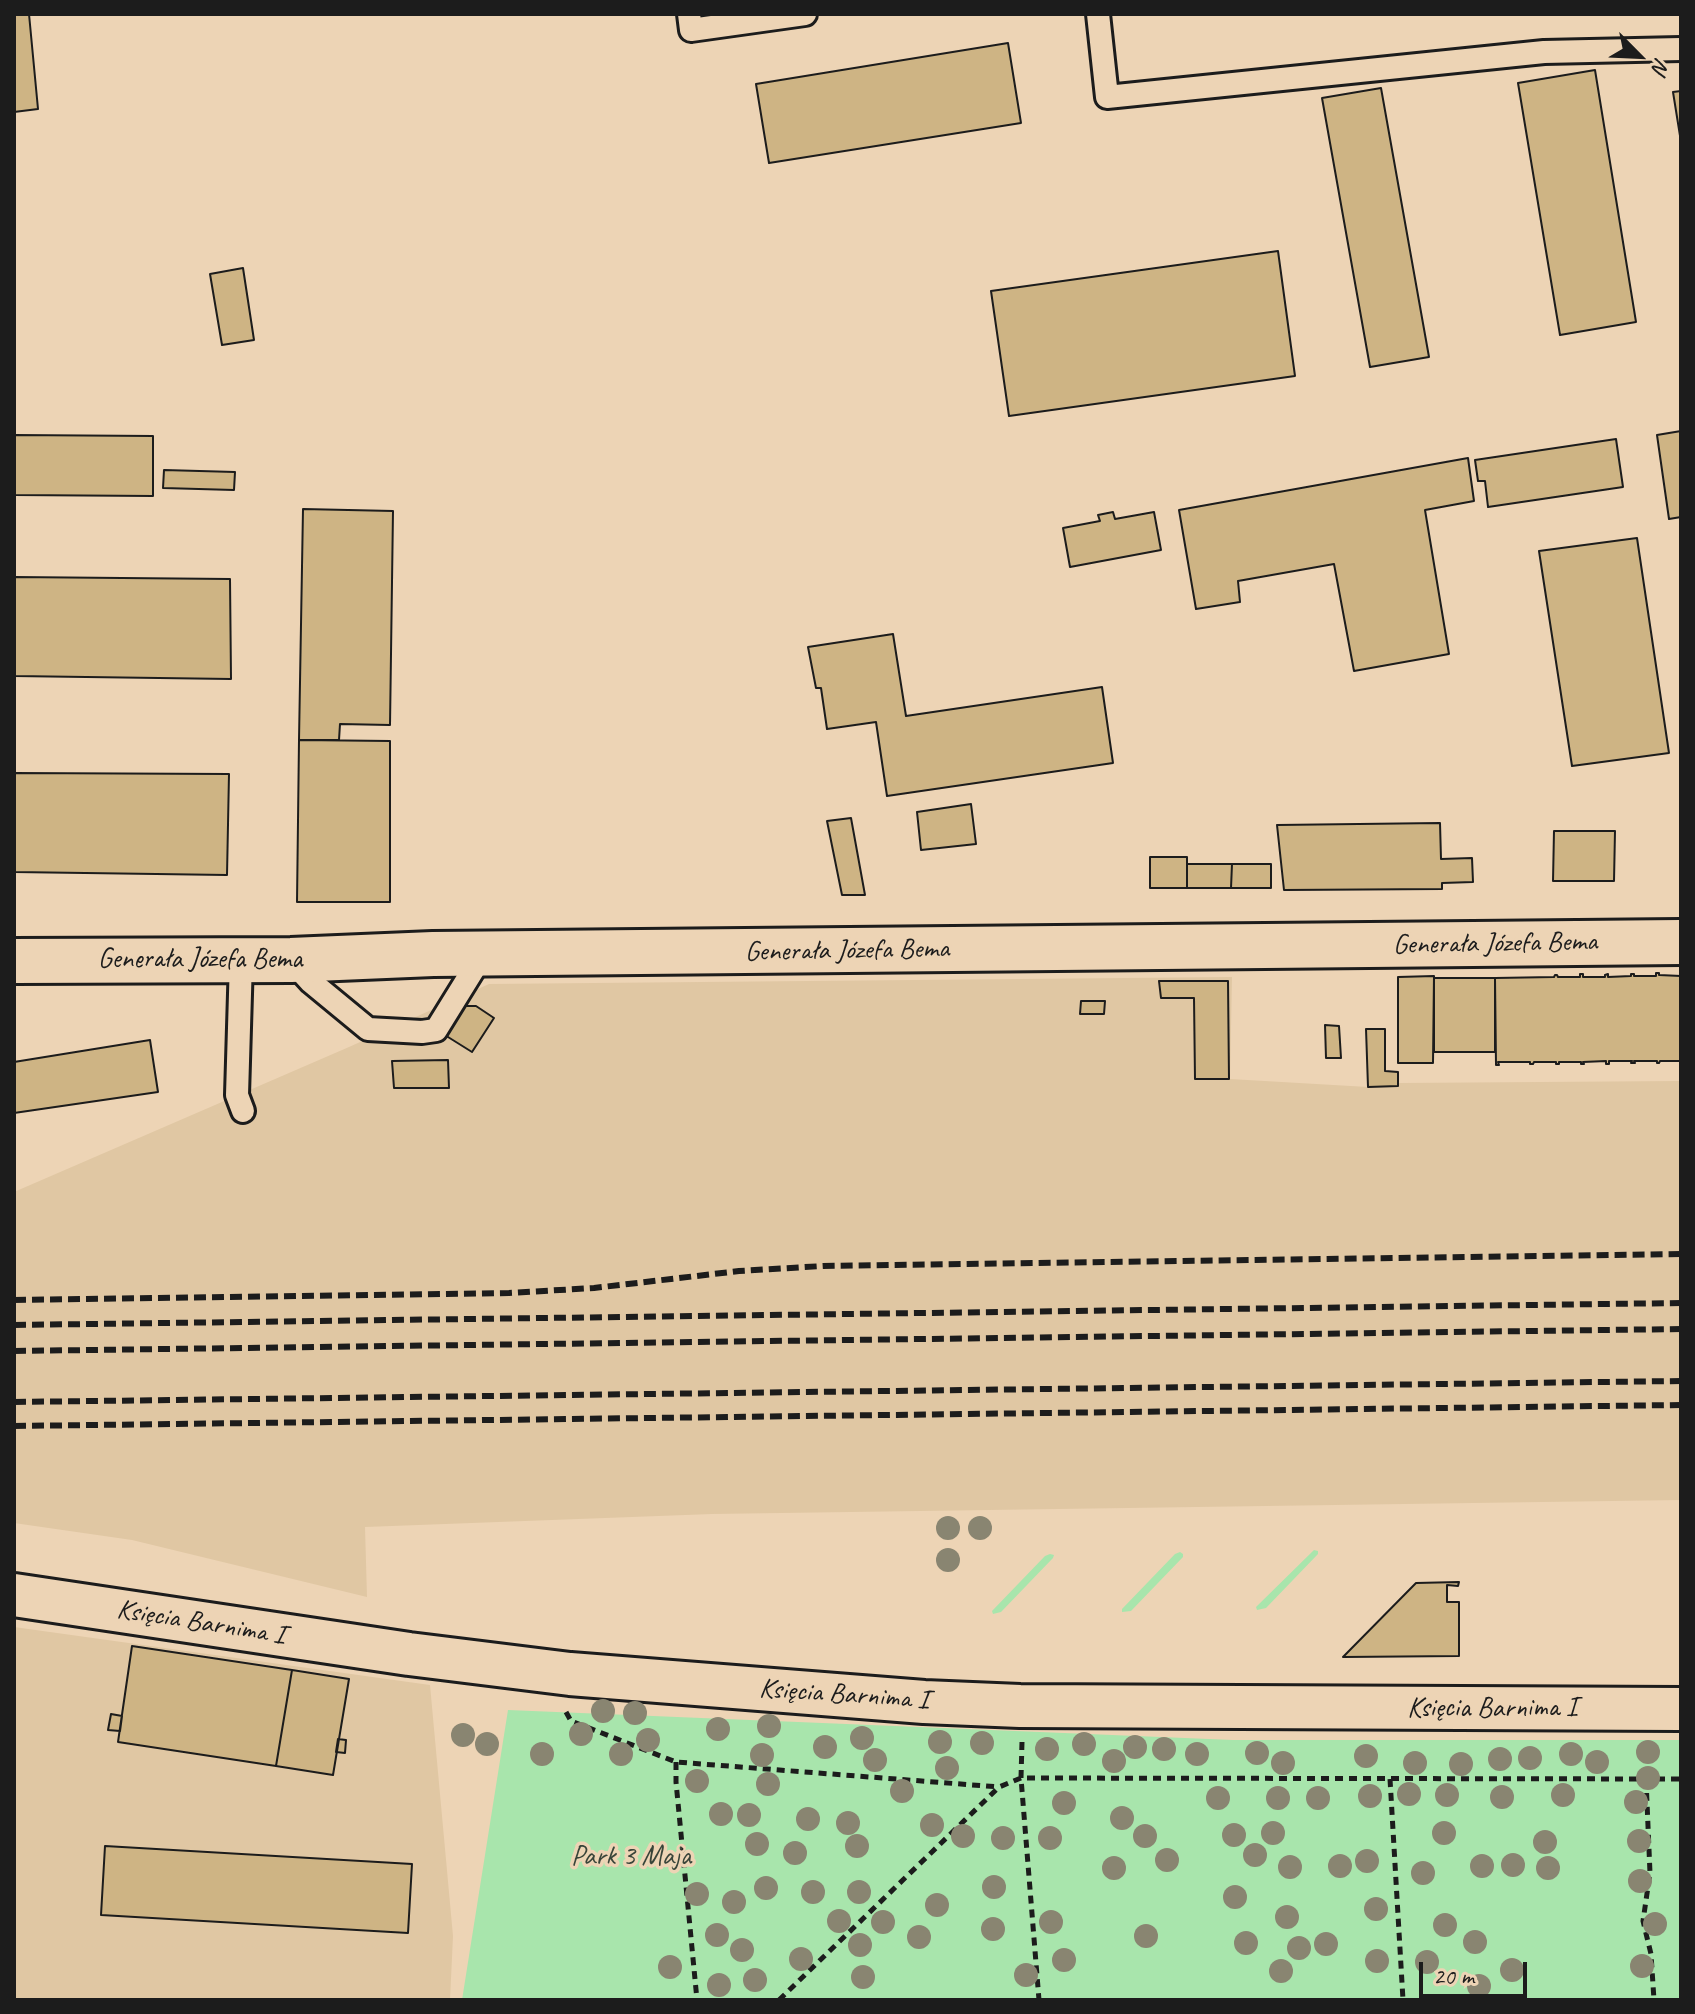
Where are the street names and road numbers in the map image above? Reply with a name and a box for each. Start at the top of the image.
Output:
street label: Generała Józefa Bema [1393,925,1597,963]
street label: Generała Józefa Bema [745,932,949,970]
street label: Generała Józefa Bema [98,943,302,977]
street label: Księcia Barnima I [115,1593,287,1653]
street label: Księcia Barnima I [758,1672,930,1718]
street label: Księcia Barnima I [1407,1692,1577,1726]

